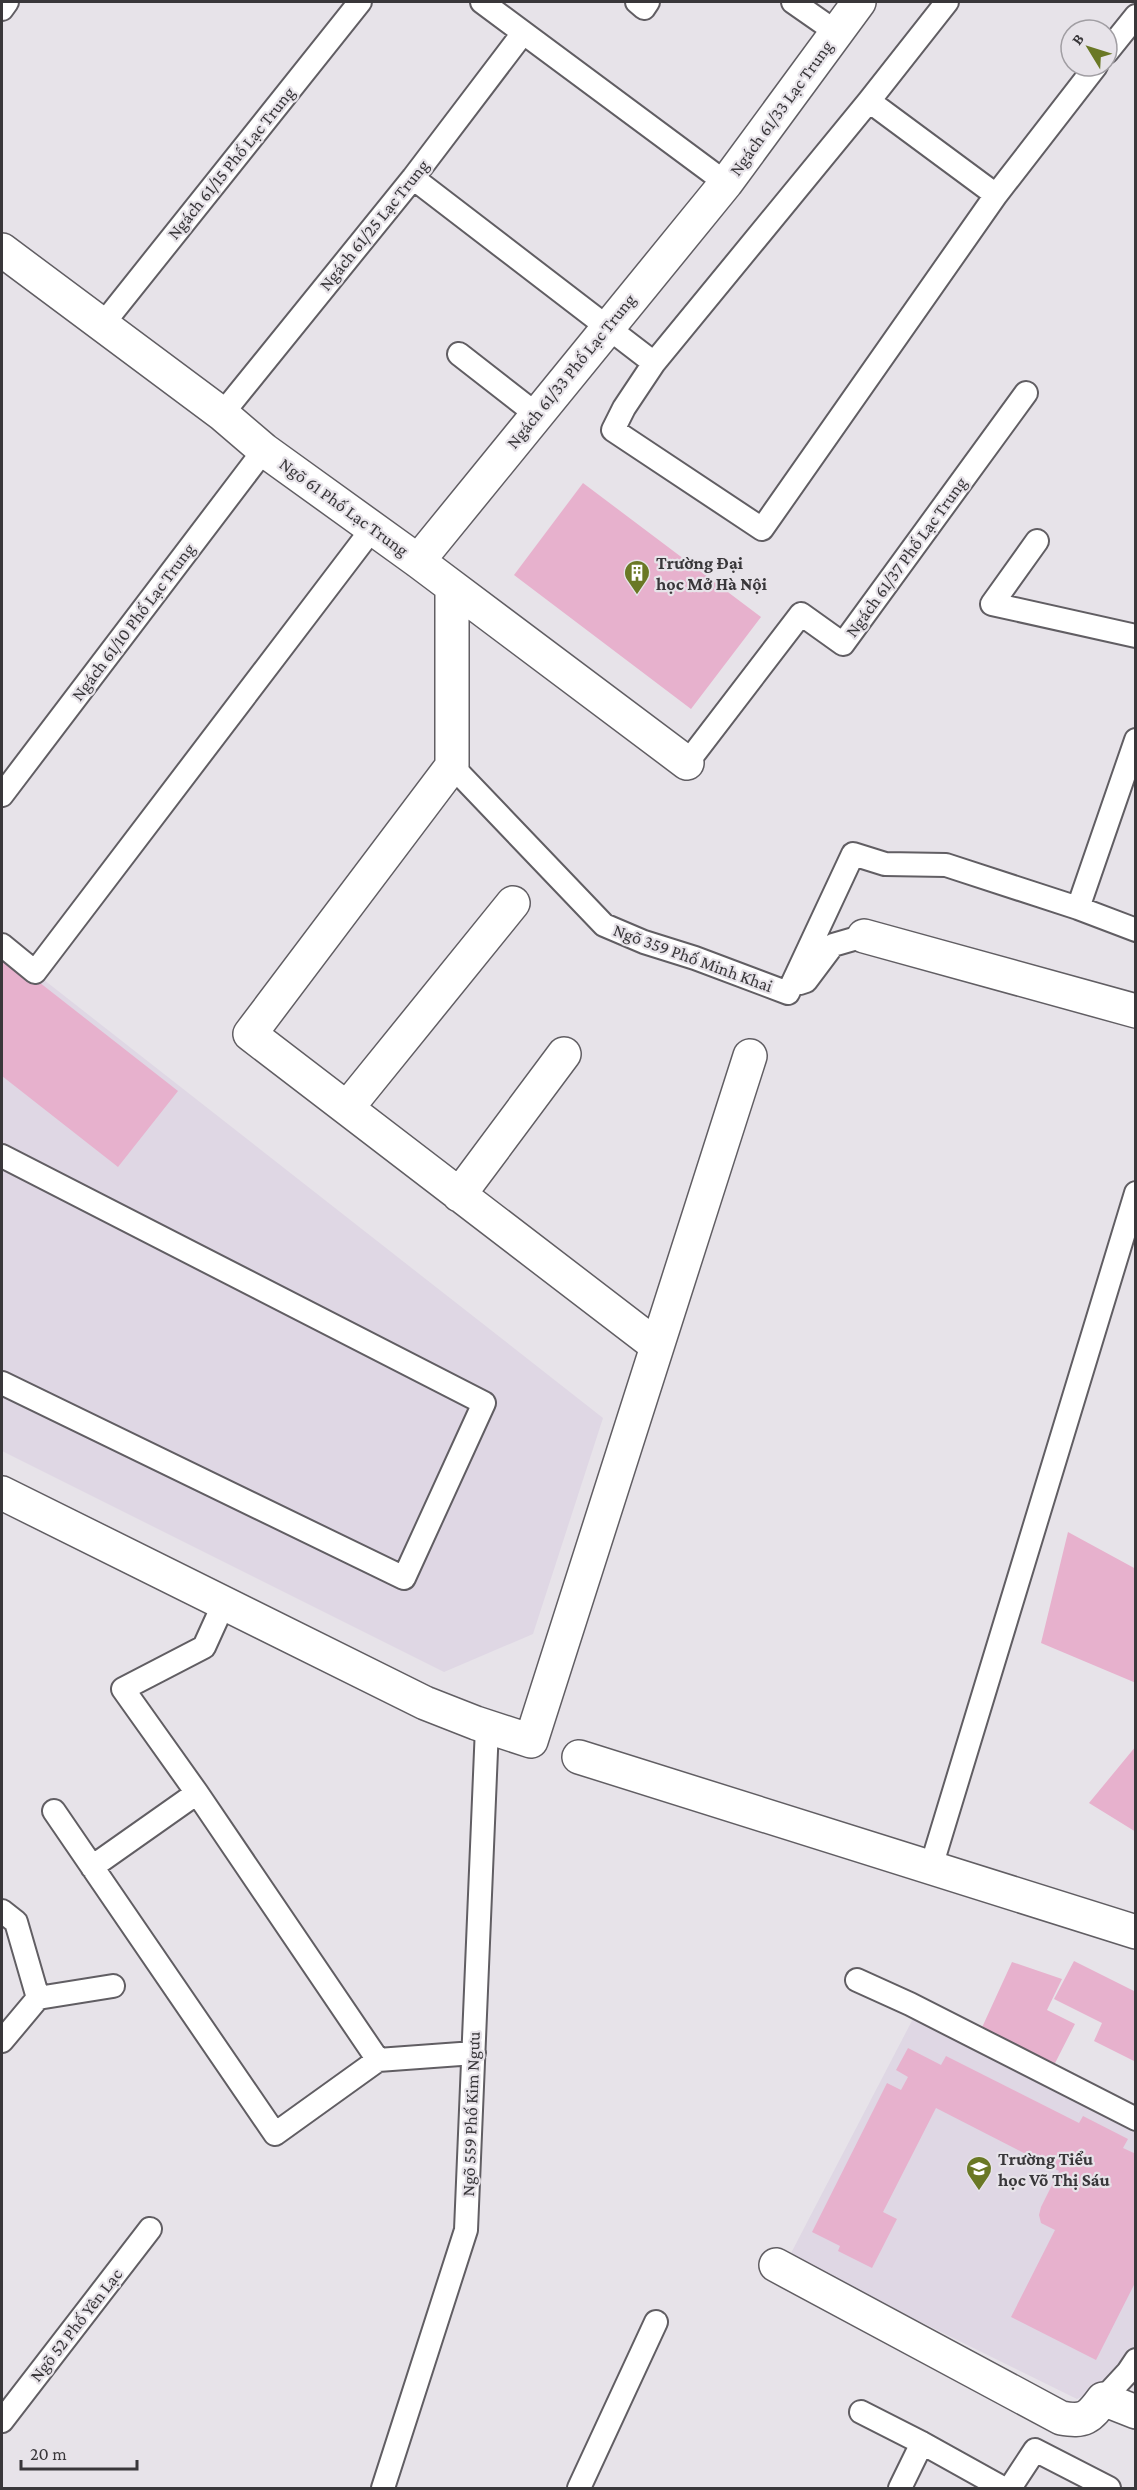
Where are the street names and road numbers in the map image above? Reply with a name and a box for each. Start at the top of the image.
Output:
street label: Ngách 61/33 Lạc Trung [725,36,837,180]
street label: Ngách 61/15 Phố Lạc Trung [163,82,299,243]
street label: Ngách 61/25 Lạc Trung [315,155,433,294]
street label: Ngách 61/33 Phố Lạc Trung [502,289,640,452]
street label: Ngõ 61 Phố Lạc Trung [276,454,413,561]
street label: Ngách 61/37 Phố Lạc Trung [841,473,971,641]
street label: Ngách 61/10 Phố Lạc Trung [67,539,199,705]
street label: Ngõ 359 Phố Minh Khai [611,920,776,996]
street label: Ngõ 559 Phố Kim Ngưu [458,2031,484,2197]
street label: Ngõ 52 Phố Yên Lạc [26,2264,127,2385]

